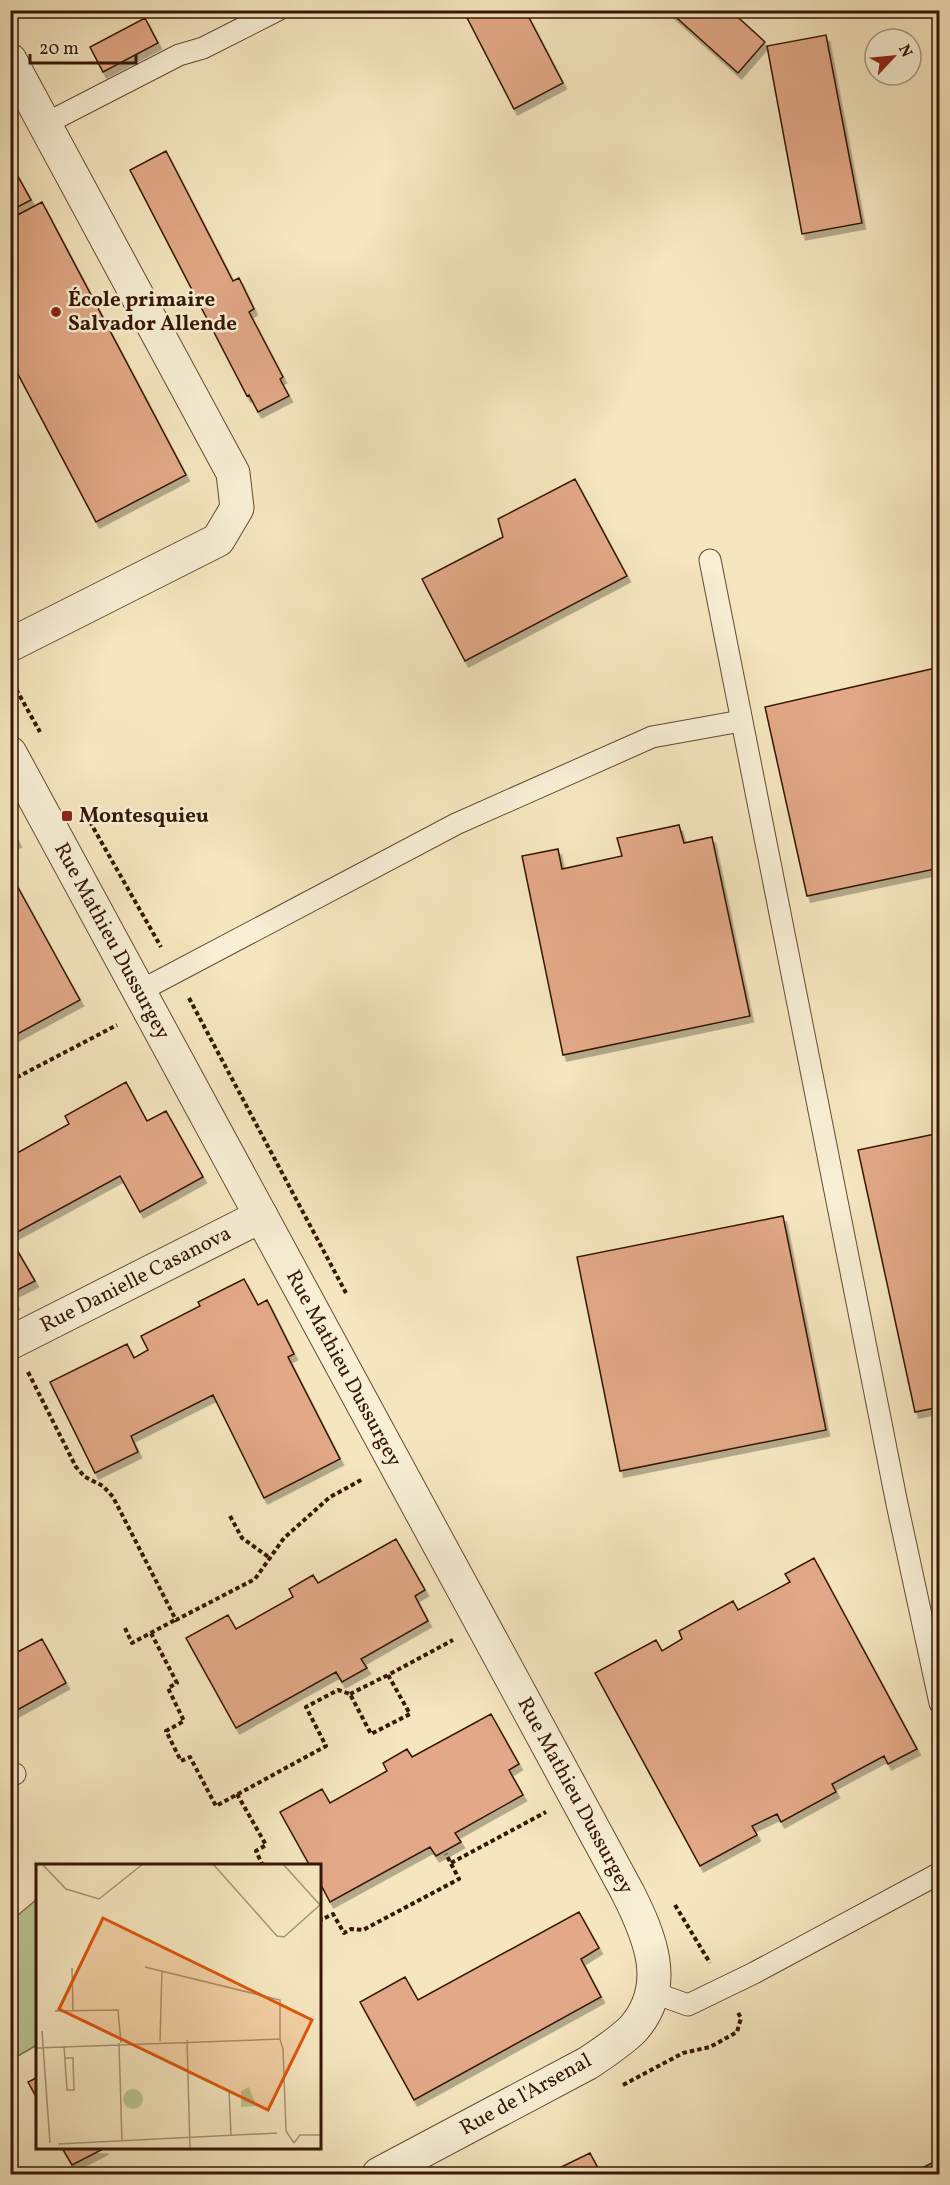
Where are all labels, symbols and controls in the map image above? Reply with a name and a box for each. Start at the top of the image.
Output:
scale bar [30,27,136,65]
north arrow [863,27,923,87]
text: 20 m [39,37,79,62]
text: N [892,41,917,62]
place label: École primaire Salvador Allende [68,286,237,339]
marker: École primaire Salvador Allende [49,305,63,319]
place label: Montesquieu [79,802,209,831]
marker: Montesquieu [60,809,74,823]
street label: Rue Mathieu Dussurgey [47,837,177,1045]
street label: Rue Danielle Casanova [35,1219,236,1340]
street label: Rue Mathieu Dussurgey [278,1265,409,1473]
street label: Rue Mathieu Dussurgey [510,1692,641,1900]
inset map [36,1864,321,2149]
street label: Rue de l'Arsenal [455,2047,597,2143]

